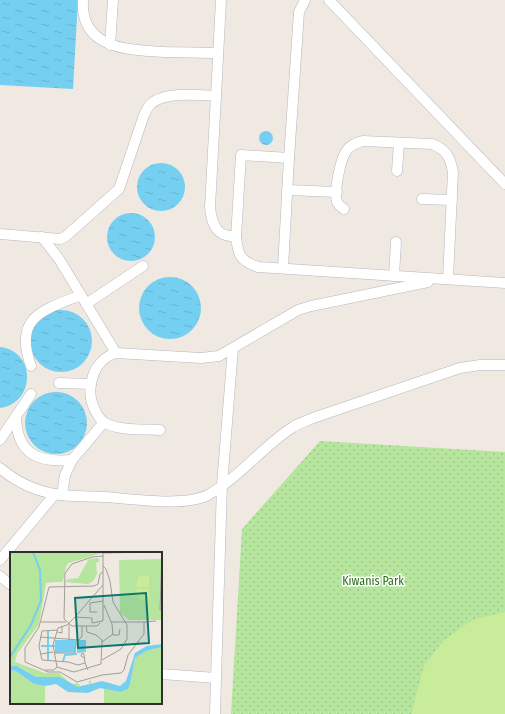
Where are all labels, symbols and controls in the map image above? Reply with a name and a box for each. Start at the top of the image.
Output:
inset map [10,552,162,704]
park label: Kiwanis Park [342,574,404,588]

